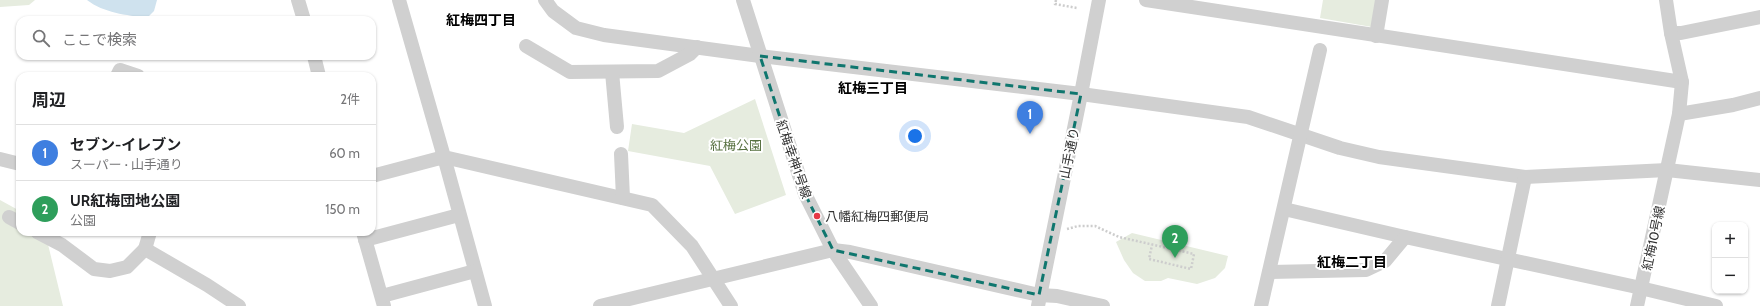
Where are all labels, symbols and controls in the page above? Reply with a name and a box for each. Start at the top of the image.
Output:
district label: 紅梅四丁目 [446,11,516,29]
search box [16,16,376,60]
icon: search [30,27,52,49]
text: ここで検索 [62,31,137,49]
district label: 紅梅三丁目 [838,79,908,97]
text: 周辺 [32,90,66,110]
text: 2件 [340,91,360,107]
pin: 1 [1017,101,1043,134]
street label: 紅梅幸神1号線 [773,118,815,200]
your location [905,126,925,146]
street label: 山手通り [1056,126,1082,180]
text: セブン-イレブン [70,136,181,154]
park label: 紅梅公園 [710,137,762,153]
text: 1 [43,145,47,161]
text: 60 m [329,145,360,161]
text: スーパー · 山手通り [70,156,183,172]
text: UR紅梅団地公園 [70,192,180,210]
text: 2 [42,201,48,217]
text: 150 m [325,201,360,217]
street label: 紅梅10号線 [1638,204,1668,272]
place label: 八幡紅梅四郵便局 [825,208,929,224]
marker: 八幡紅梅四郵便局 [812,211,822,221]
text: 公園 [70,212,96,228]
map controls [1712,222,1748,294]
button: + [1712,222,1748,258]
pin: 2 [1162,225,1188,258]
district label: 紅梅二丁目 [1317,253,1387,271]
button: − [1712,258,1748,294]

